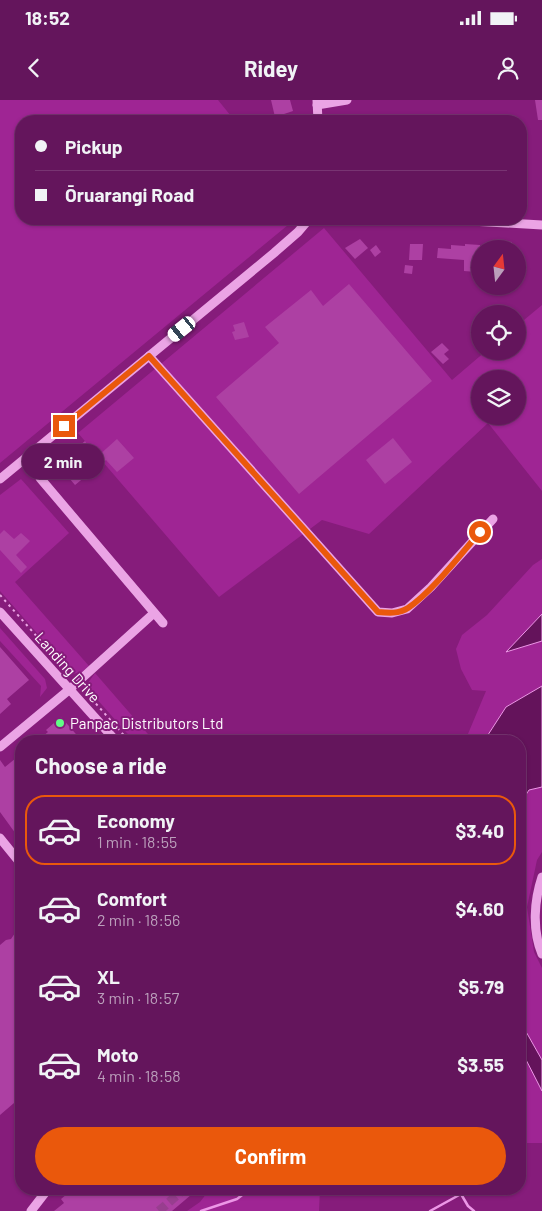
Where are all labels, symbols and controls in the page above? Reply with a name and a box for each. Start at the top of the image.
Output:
text: 18:52 [25,6,70,29]
icon: back [20,54,48,82]
icon: person [494,54,522,82]
text: Ridey [244,55,298,81]
text: Pickup [65,135,123,158]
text: Ōruarangi Road [65,183,194,206]
north arrow [471,240,526,295]
map controls [471,240,526,425]
button: locate [471,305,526,360]
car [165,314,198,344]
button: layers [471,370,526,425]
route end [53,415,75,437]
callout: 2 min [23,444,105,478]
text: 2 min [44,452,82,471]
route start [469,521,491,543]
street label: Landing Drive [32,628,104,706]
place label: Panpac Distributors Ltd [70,714,223,732]
marker: Panpac Distributors Ltd [54,717,66,729]
text: Choose a ride [35,752,167,778]
icon: car [37,808,82,853]
text: Economy [97,809,175,832]
text: $3.40 [455,819,504,842]
text: 1 min · 18:55 [97,832,177,851]
icon: car [37,886,82,931]
text: Comfort [97,887,167,910]
text: $4.60 [455,897,504,920]
text: 2 min · 18:56 [97,910,180,929]
icon: car [37,964,82,1009]
text: XL [97,965,120,988]
text: $5.79 [458,975,504,998]
text: 3 min · 18:57 [97,988,179,1007]
icon: car [37,1042,82,1087]
text: Moto [97,1043,139,1066]
text: $3.55 [457,1053,504,1076]
text: 4 min · 18:58 [97,1066,181,1085]
button: Confirm [35,1127,506,1185]

